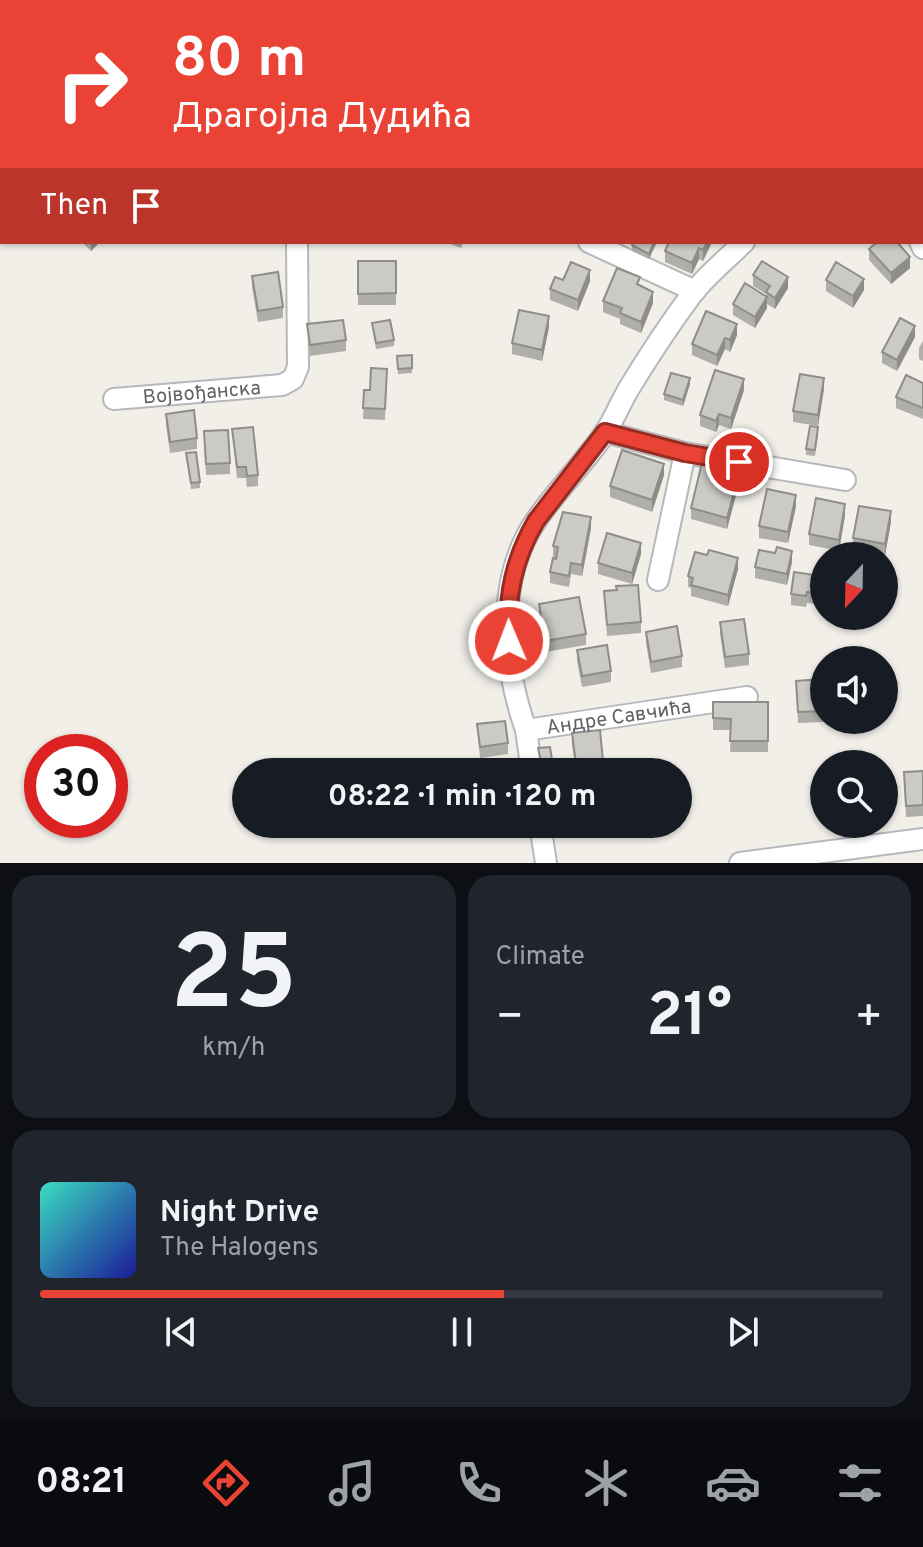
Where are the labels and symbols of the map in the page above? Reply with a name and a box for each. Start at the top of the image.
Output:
street label: Војвођанска [142,376,262,412]
pin [705,428,773,496]
north arrow [810,542,898,630]
position arrow [467,599,551,683]
street label: Андре Савчића [545,695,693,742]
speed limit sign: 30 [24,734,128,838]

